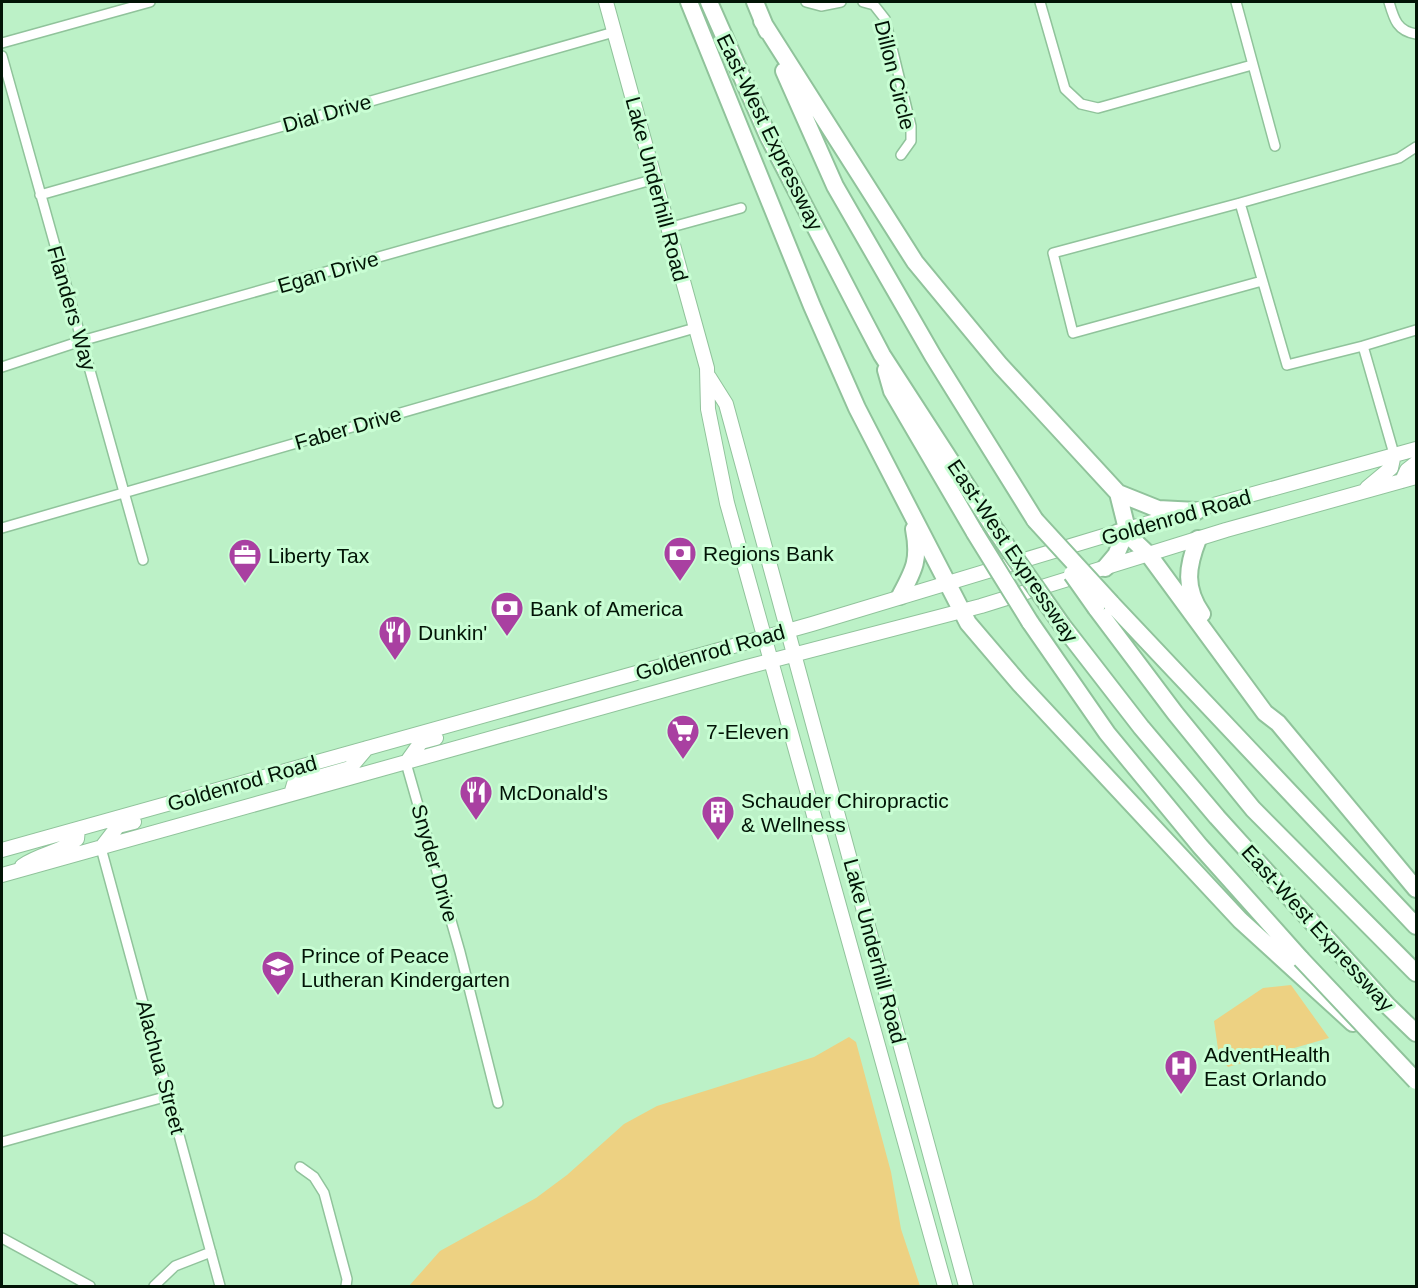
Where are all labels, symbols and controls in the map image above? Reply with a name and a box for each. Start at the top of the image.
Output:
street label: Dillon Circle [870,18,920,132]
street label: East-West Expressway [712,30,828,234]
street label: Dial Drive [280,89,374,137]
street label: Lake Underhill Road [621,94,693,284]
street label: Flanders Way [43,243,101,374]
street label: Egan Drive [275,247,381,297]
street label: Faber Drive [292,402,404,454]
street label: East-West Expressway [943,455,1083,647]
street label: Goldenrod Road [1099,485,1253,549]
bank icon: Regions Bank [662,535,698,582]
office icon: Liberty Tax [227,537,263,584]
place label: Regions Bank [703,542,834,565]
place label: Liberty Tax [268,544,370,567]
bank icon: Bank of America [489,590,525,637]
place label: Bank of America [530,597,683,620]
restaurant icon: Dunkin' [377,614,413,661]
street label: Goldenrod Road [633,620,787,684]
place label: Dunkin' [418,621,487,644]
supermarket icon: 7-Eleven [665,713,701,760]
place label: 7-Eleven [706,720,789,743]
street label: Goldenrod Road [165,751,319,815]
restaurant icon: McDonald's [458,774,494,821]
place label: McDonald's [499,781,608,804]
place label: Schauder Chiropractic & Wellness [741,789,949,836]
building icon: Schauder Chiropractic & Wellness [700,794,736,841]
street label: Snyder Drive [407,801,463,925]
street label: East-West Expressway [1237,840,1399,1016]
street label: Lake Underhill Road [839,856,911,1046]
place label: Prince of Peace Lutheran Kindergarten [301,944,510,991]
school or university icon: Prince of Peace Lutheran Kindergarten [260,949,296,996]
street label: Alachua Street [132,997,190,1137]
place label: AdventHealth East Orlando [1204,1043,1330,1090]
hospital icon: AdventHealth East Orlando [1163,1048,1199,1095]

